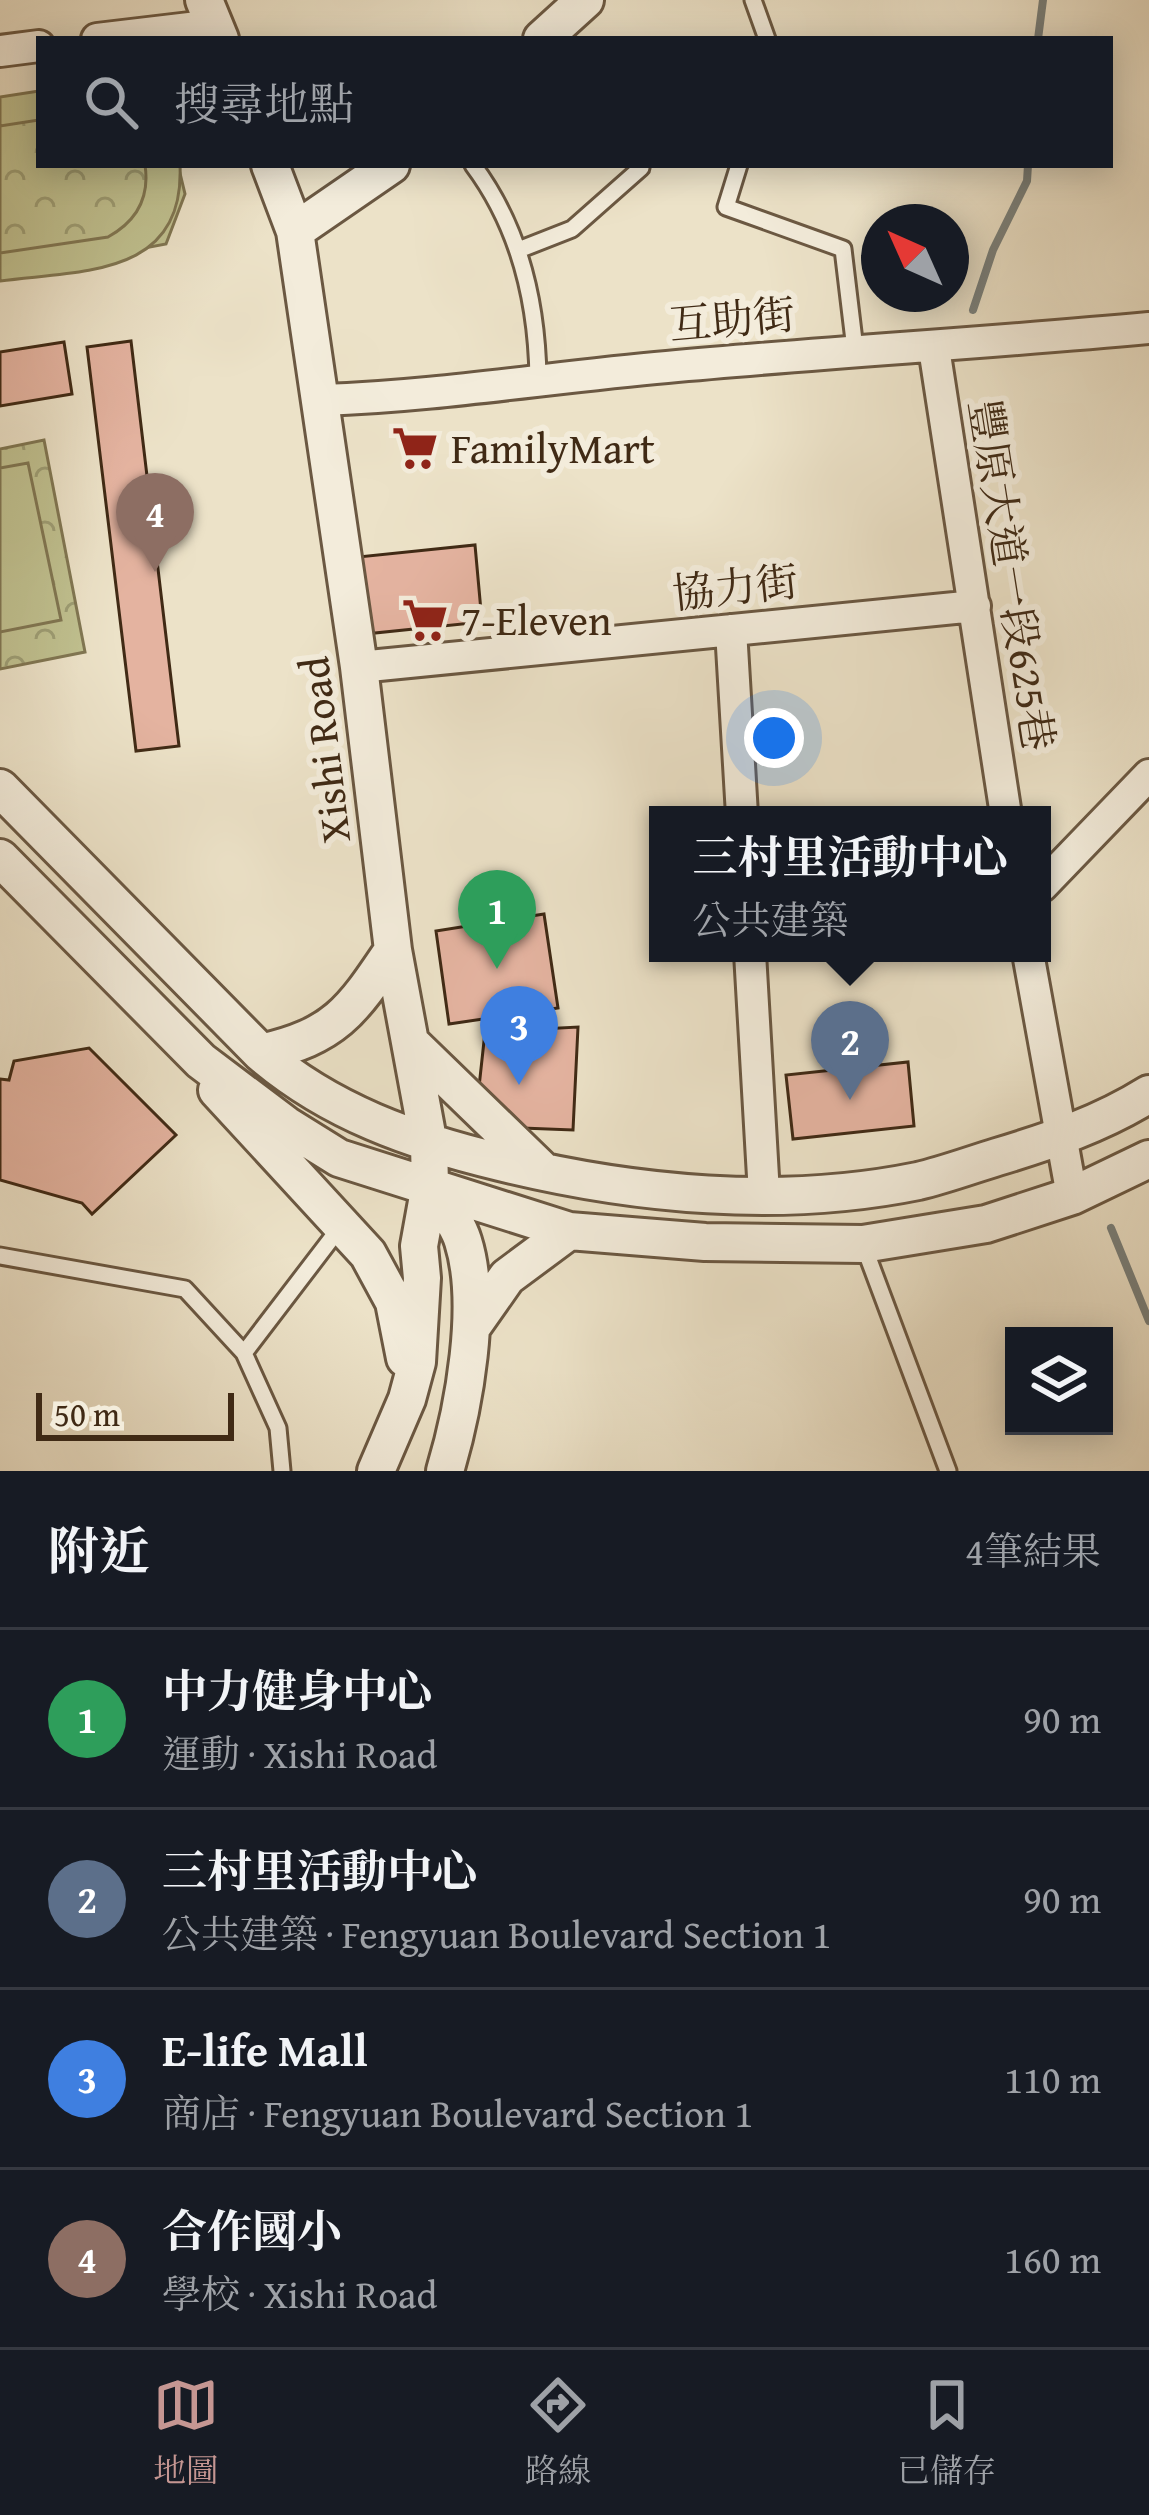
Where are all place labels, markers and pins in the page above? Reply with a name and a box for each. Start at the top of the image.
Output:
place label: FamilyMart [451,417,655,478]
supermarket icon: FamilyMart [390,423,440,473]
pin: 4 [116,473,194,572]
place label: 7-Eleven [461,589,612,650]
supermarket icon: 7-Eleven [400,595,450,645]
pin: 1 [458,870,536,969]
pin: 3 [480,986,558,1085]
pin: 2 [811,1001,889,1100]

